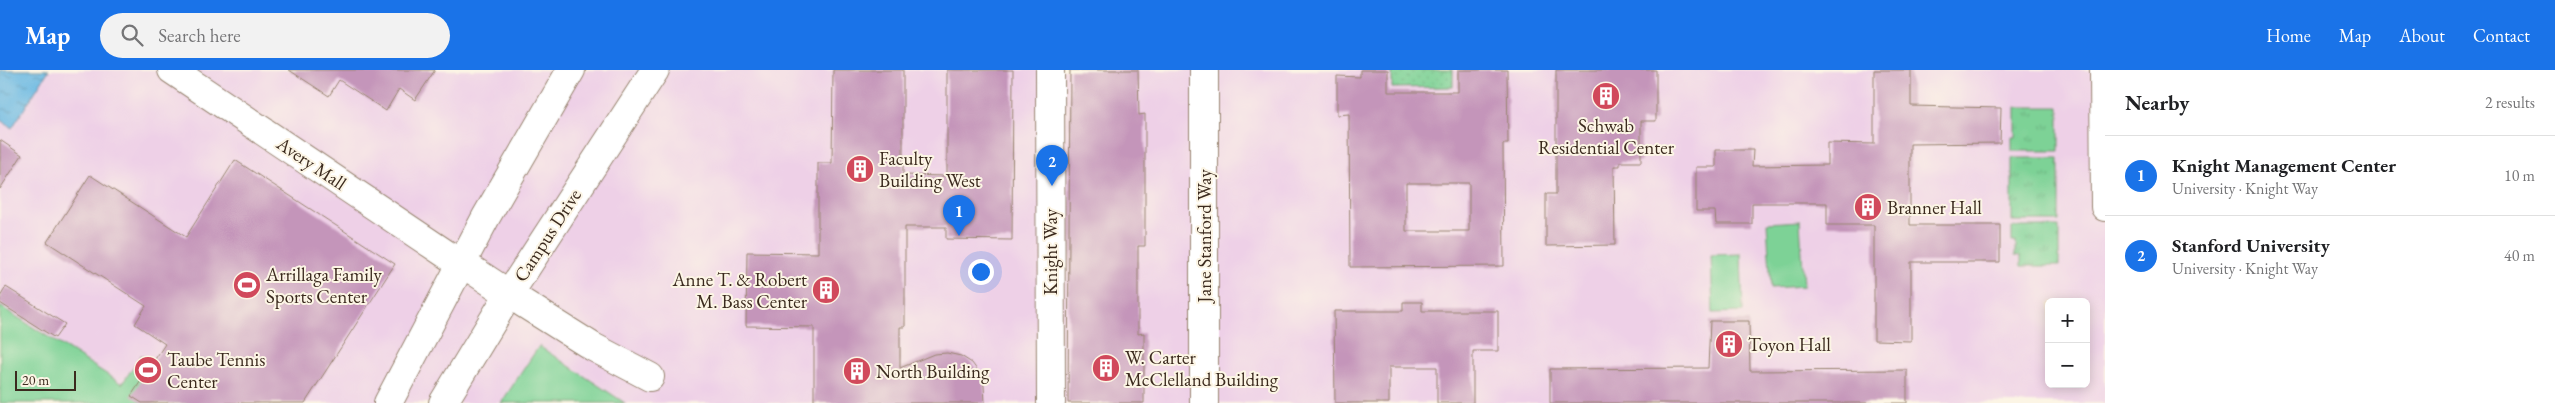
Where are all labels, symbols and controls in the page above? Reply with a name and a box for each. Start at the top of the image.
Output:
search box [100,13,450,58]
text: Map [25,20,70,51]
icon: search [118,21,146,49]
text: Search here [158,23,241,48]
text: Home [2266,24,2311,47]
text: Map [2339,24,2371,47]
text: About [2399,24,2445,47]
text: Contact [2473,24,2530,47]
building icon: Schwab Residential Center [1591,81,1621,111]
text: Nearby [2125,89,2189,116]
text: 2 results [2485,92,2535,113]
place label: Schwab Residential Center [1538,113,1675,160]
street label: Avery Mall [271,130,352,196]
pin: 2 [1036,145,1068,186]
place label: Faculty Building West [879,146,981,193]
text: Knight Management Center [2172,153,2396,178]
building icon: Faculty Building West [845,154,875,184]
text: 1 [2137,165,2145,186]
text: 10 m [2504,165,2535,186]
street label: Jane Stanford Way [1192,169,1217,305]
text: University · Knight Way [2172,178,2318,199]
street label: Campus Drive [508,184,587,287]
building icon: Branner Hall [1853,192,1883,222]
pin: 1 [943,195,975,236]
place label: Branner Hall [1887,195,1982,220]
street label: Knight Way [1038,208,1063,295]
text: Stanford University [2172,233,2330,258]
text: 2 [2137,245,2145,266]
text: 40 m [2504,245,2535,266]
text: University · Knight Way [2172,258,2318,279]
your location [968,259,994,285]
place label: Arrillaga Family Sports Center [265,262,383,309]
place label: Anne T. & Robert M. Bass Center [671,267,808,314]
sports icon: Arrillaga Family Sports Center [232,270,262,300]
building icon: Anne T. & Robert M. Bass Center [811,275,841,305]
map controls [2045,298,2090,388]
button: + [2045,298,2090,343]
building icon: Toyon Hall [1714,329,1744,359]
place label: Toyon Hall [1748,332,1831,357]
button: − [2045,343,2090,388]
place label: W. Carter McClelland Building [1125,345,1279,392]
place label: Taube Tennis Center [167,347,265,394]
building icon: W. Carter McClelland Building [1091,353,1121,383]
sports icon: Taube Tennis Center [133,355,163,385]
building icon: North Building [842,356,872,386]
place label: North Building [876,359,990,384]
scale bar [15,368,76,391]
text: 20 m [22,371,49,389]

